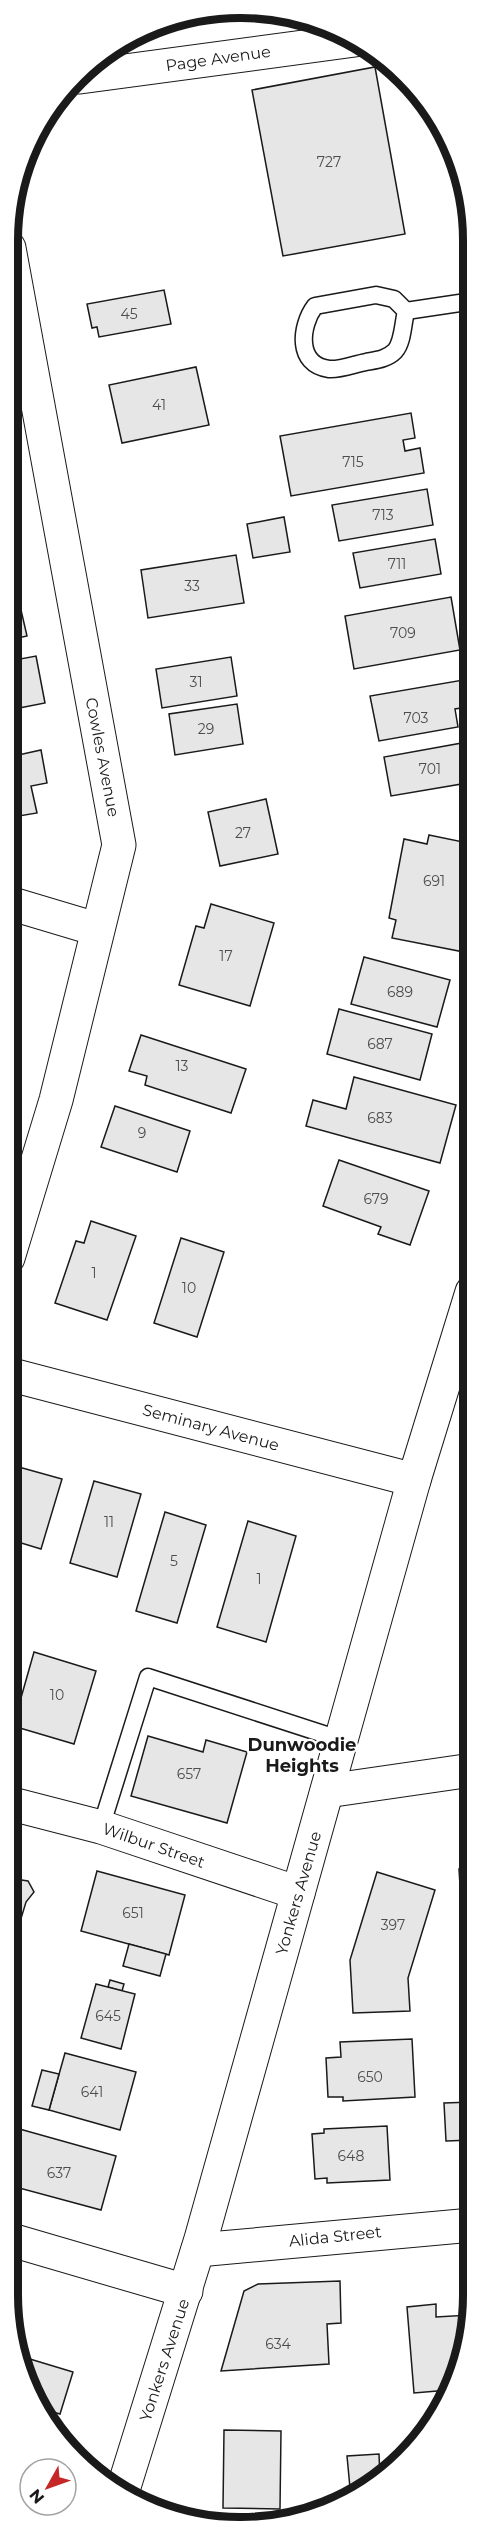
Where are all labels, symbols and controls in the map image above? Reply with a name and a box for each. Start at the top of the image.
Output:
street label: Page Avenue [164,42,272,75]
house number: 727 [317,153,341,171]
house number: 45 [120,305,138,323]
house number: 41 [152,396,166,414]
house number: 715 [342,453,364,471]
house number: 713 [372,506,394,524]
house number: 711 [388,555,406,573]
house number: 33 [184,577,200,595]
house number: 709 [390,624,416,642]
house number: 31 [190,673,202,691]
street label: Cowles Avenue [82,696,123,818]
house number: 703 [404,709,429,727]
house number: 29 [198,720,214,738]
house number: 701 [419,760,441,778]
house number: 27 [235,824,251,842]
house number: 691 [423,872,445,890]
house number: 17 [219,947,233,965]
house number: 689 [387,983,413,1001]
house number: 687 [367,1035,393,1053]
house number: 13 [176,1057,189,1075]
house number: 683 [367,1109,393,1127]
house number: 9 [138,1124,146,1142]
house number: 679 [363,1190,389,1208]
house number: 1 [91,1264,97,1282]
house number: 10 [182,1279,196,1297]
street label: Seminary Avenue [141,1400,281,1455]
house number: 11 [104,1513,114,1531]
house number: 5 [170,1552,178,1570]
house number: 1 [256,1570,262,1588]
house number: 10 [50,1686,64,1704]
district label: Dunwoodie Heights [248,1734,356,1777]
house number: 657 [177,1765,201,1783]
street label: Wilbur Street [100,1819,208,1872]
street label: Yonkers Avenue [272,1829,325,1957]
house number: 651 [122,1904,144,1922]
house number: 397 [381,1916,405,1934]
house number: 645 [95,2007,121,2025]
house number: 650 [357,2068,383,2086]
house number: 641 [81,2083,103,2101]
house number: 648 [338,2147,364,2165]
house number: 637 [47,2164,71,2182]
street label: Alida Street [288,2222,383,2251]
street label: Yonkers Avenue [136,2296,193,2424]
house number: 634 [265,2335,292,2353]
north arrow [18,2457,78,2517]
text: N [25,2485,48,2507]

